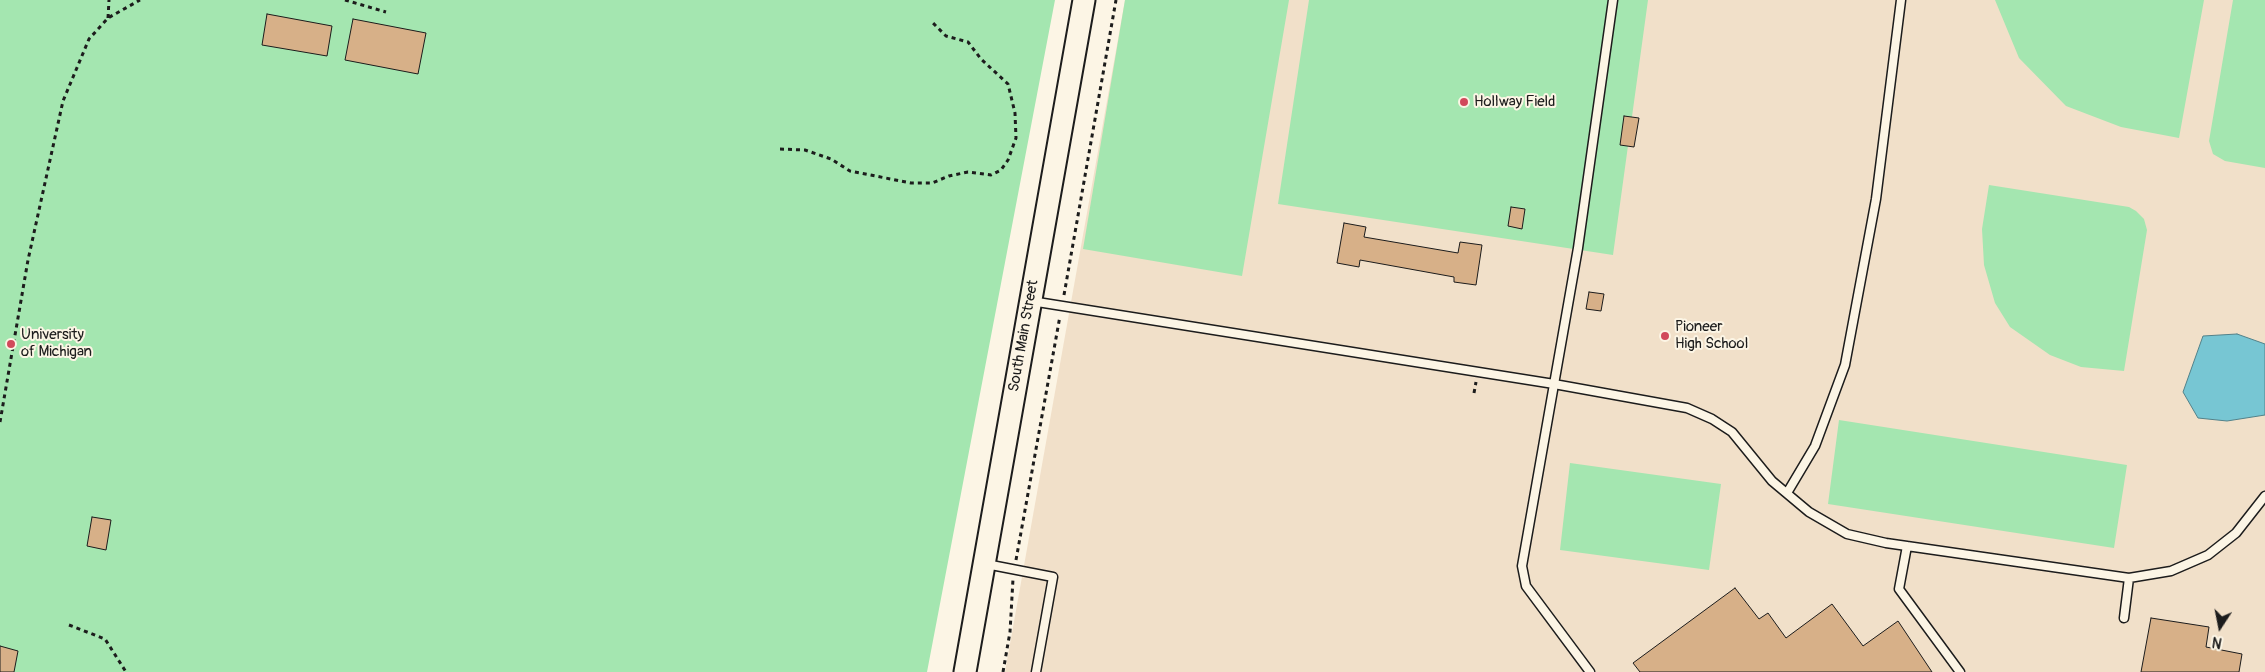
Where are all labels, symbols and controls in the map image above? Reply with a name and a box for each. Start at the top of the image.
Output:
place label: Hollway Field [1474,93,1555,111]
marker: Hollway Field [1458,96,1470,108]
street label: South Main Street [1005,279,1043,393]
place label: Pioneer High School [1675,318,1748,353]
place label: University of Michigan [21,326,92,361]
marker: Pioneer High School [1659,330,1671,342]
marker: University of Michigan [5,338,17,350]
north arrow [2195,602,2245,652]
text: N [2211,633,2223,651]

